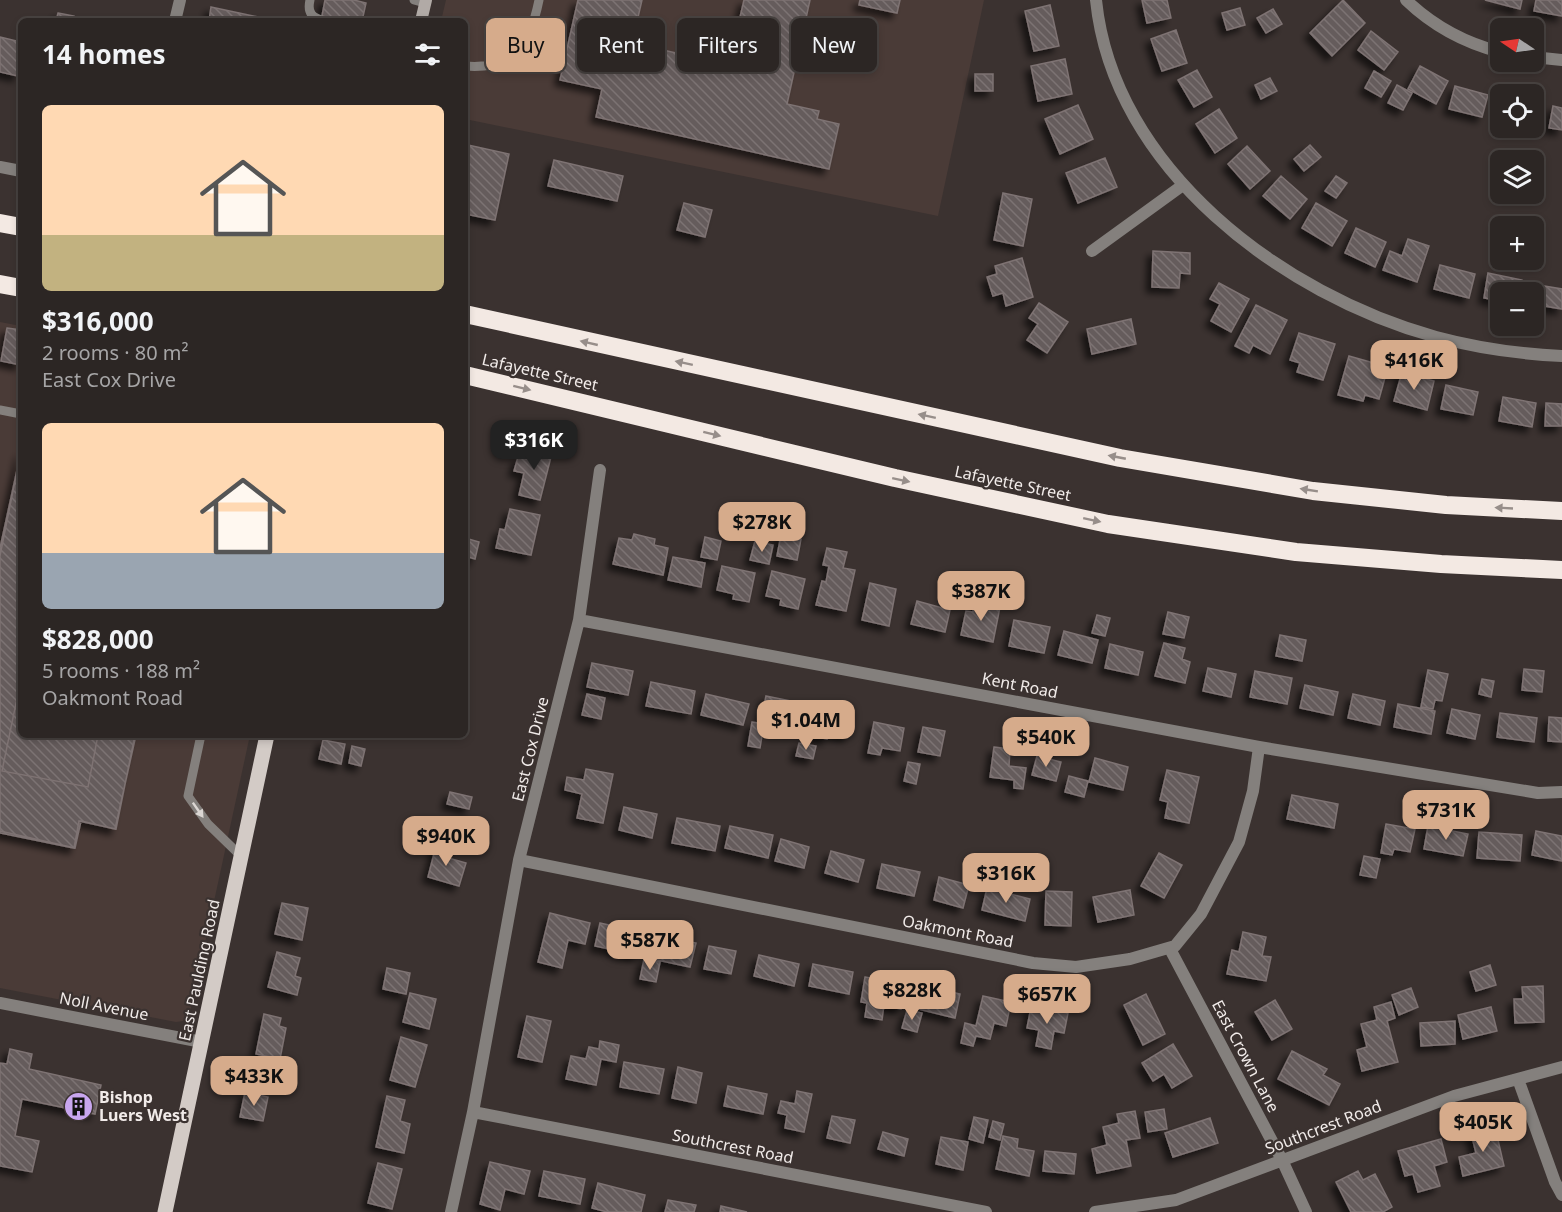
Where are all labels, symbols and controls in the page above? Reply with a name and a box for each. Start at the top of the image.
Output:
chip: Buy [486,18,565,72]
chip: Rent [577,18,665,72]
chip: Filters [677,18,779,72]
chip: New [791,18,877,72]
north arrow [1490,18,1544,72]
map controls [1490,18,1544,336]
text: 14 homes [42,36,166,72]
icon: filters [411,38,444,71]
button: locate [1490,84,1544,138]
icon: home [189,144,297,252]
button: layers [1490,150,1544,204]
button: + [1490,216,1544,270]
button: − [1490,282,1544,336]
text: $316,000 [42,303,154,339]
one-way arrow [580,337,599,347]
text: 2 rooms · 80 m² [42,339,189,366]
pin: $416K [1372,340,1456,391]
text: $416K [1384,346,1444,373]
street label: Lafayette Street [480,348,600,396]
one-way arrow [674,358,693,368]
text: East Cox Drive [42,366,176,393]
one-way arrow [513,383,531,393]
one-way arrow [917,411,936,420]
pin: $316K [492,420,576,471]
text: $316K [504,426,564,453]
one-way arrow [702,429,721,439]
one-way arrow [1108,452,1127,461]
street label: Lafayette Street [953,460,1073,506]
icon: home [189,462,297,570]
one-way arrow [892,475,910,485]
one-way arrow [1300,486,1319,495]
pin: $278K [720,502,804,553]
one-way arrow [1494,503,1513,512]
text: $278K [732,508,792,535]
one-way arrow [1083,516,1102,525]
pin: $387K [939,571,1023,622]
text: $387K [951,577,1011,604]
text: $828,000 [42,621,154,657]
text: 5 rooms · 188 m² [42,657,200,684]
street label: Kent Road [980,667,1060,703]
text: Oakmont Road [42,684,183,711]
street label: East Cox Drive [506,694,554,804]
pin: $1.04M [757,700,855,751]
text: $1.04M [771,706,841,733]
pin: $540K [1004,717,1088,768]
text: $540K [1016,723,1076,750]
pin: $731K [1404,790,1488,841]
text: $731K [1416,796,1476,823]
one-way arrow [192,802,204,818]
pin: $940K [404,816,488,867]
text: $940K [416,822,476,849]
pin: $316K [964,853,1048,904]
text: $316K [976,859,1036,886]
street label: East Paulding Road [173,897,225,1043]
street label: Oakmont Road [900,909,1016,953]
pin: $587K [608,920,692,971]
text: $587K [620,926,680,953]
pin: $828K [870,970,954,1021]
pin: $657K [1005,974,1089,1025]
text: $828K [882,976,942,1003]
text: $657K [1017,980,1077,1007]
street label: Noll Avenue [58,987,150,1025]
street label: East Crown Lane [1207,996,1285,1116]
pin: $433K [212,1056,296,1107]
text: $433K [224,1062,284,1089]
place label: Bishop Luers West [99,1086,187,1126]
building icon: Bishop Luers West [62,1090,94,1122]
street label: Southcrest Road [1262,1095,1384,1159]
pin: $405K [1441,1102,1525,1153]
text: $405K [1453,1108,1513,1135]
street label: Southcrest Road [671,1123,795,1169]

